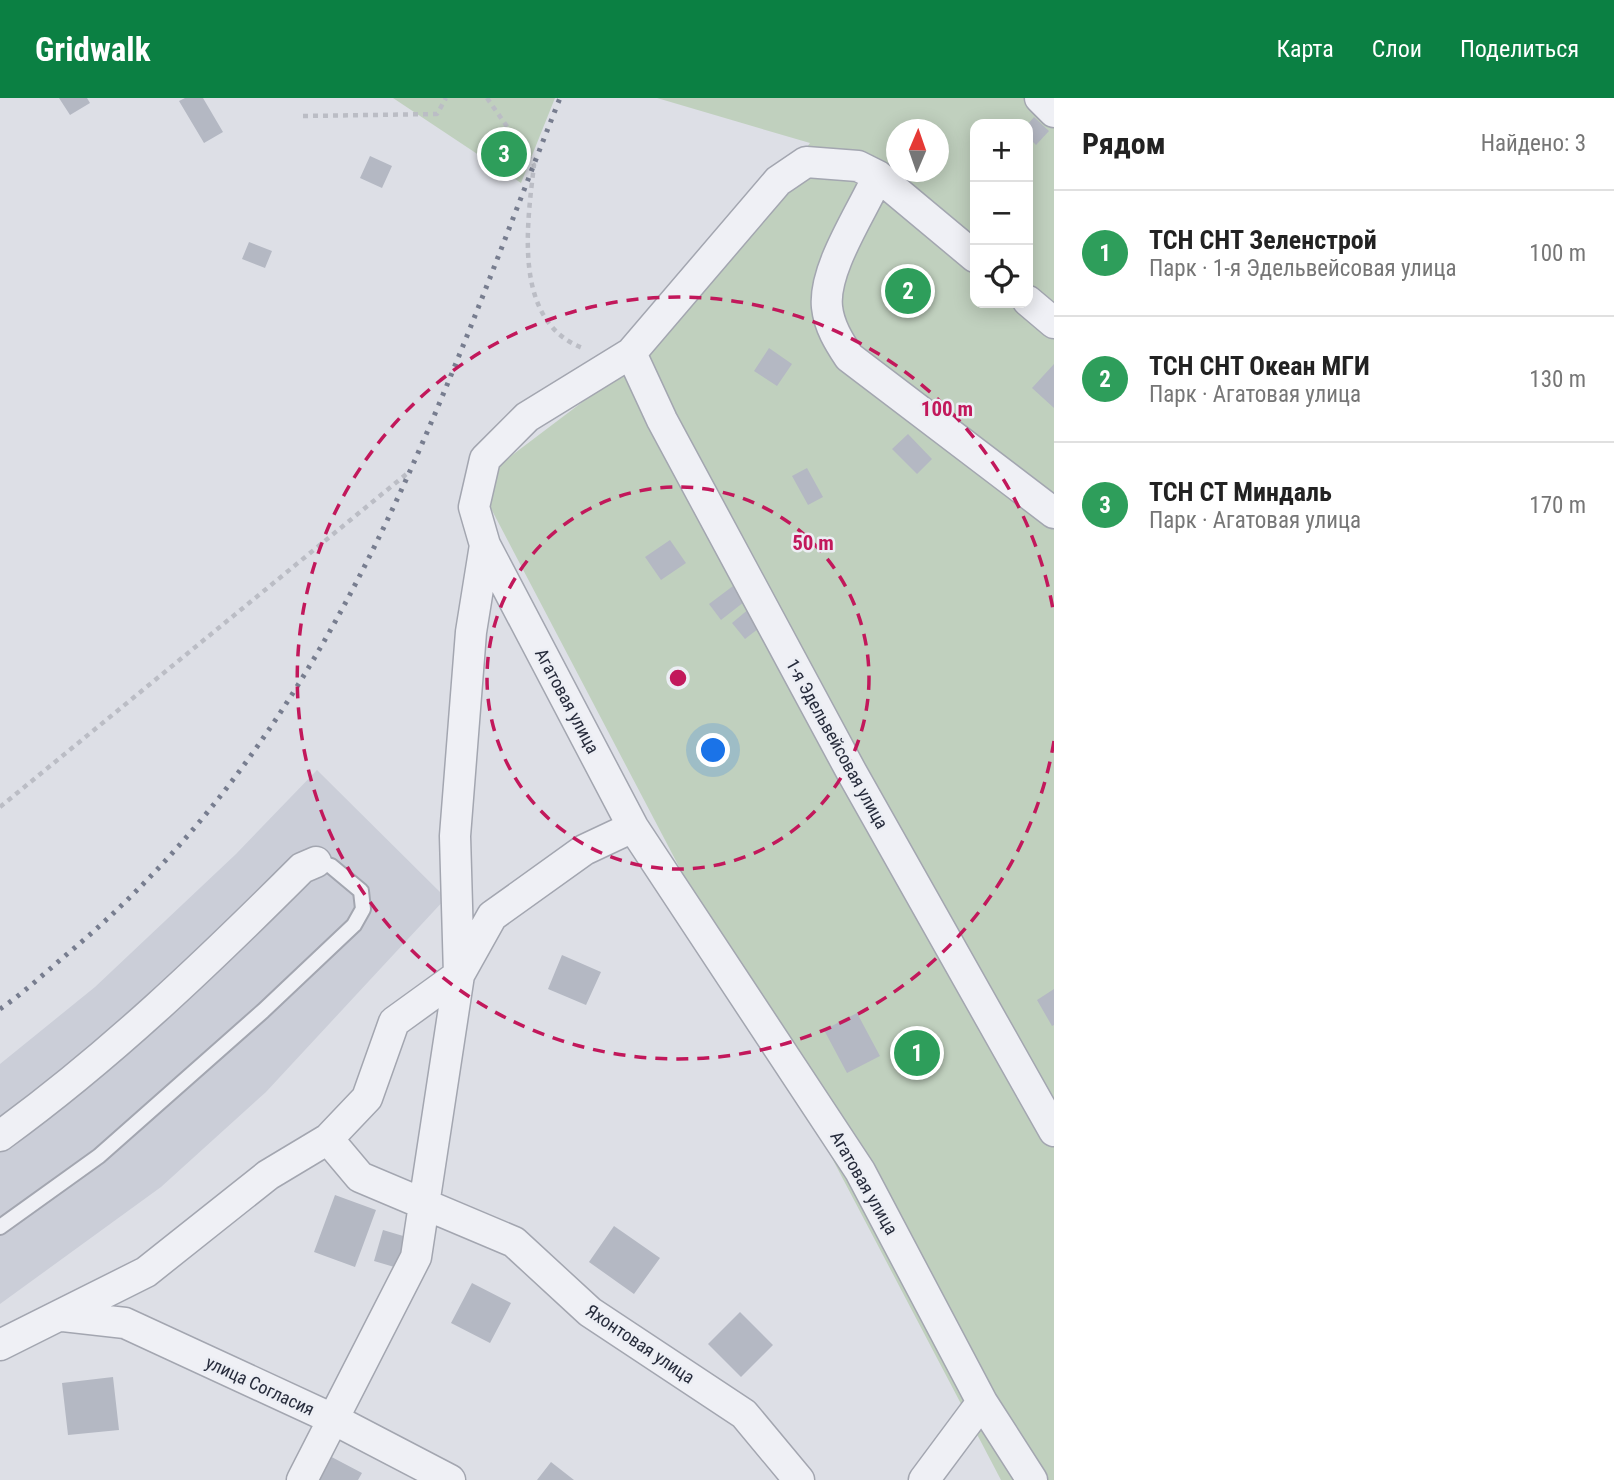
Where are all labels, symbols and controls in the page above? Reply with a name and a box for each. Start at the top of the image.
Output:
text: Gridwalk [35,30,150,69]
text: Карта [1276,35,1334,63]
text: Слои [1372,35,1422,63]
text: Поделиться [1460,35,1579,63]
north arrow [886,119,949,182]
map controls [970,119,1033,308]
button: + [970,119,1033,182]
text: Рядом [1082,126,1166,161]
pin: 3 [481,128,527,180]
text: Найдено: 3 [1481,130,1586,157]
button: − [970,182,1033,245]
text: ТСН СНТ Зеленстрой [1149,225,1377,255]
text: 1 [1099,240,1111,267]
text: 100 m [1529,240,1586,267]
button: locate [970,245,1033,308]
text: Парк · 1-я Эдельвейсовая улица [1149,255,1457,282]
pin: 2 [885,265,931,317]
text: ТСН СНТ Океан МГИ [1149,351,1370,381]
text: 2 [1099,366,1111,393]
text: 130 m [1529,366,1586,393]
text: Парк · Агатовая улица [1149,381,1361,408]
text: 100 m [921,397,973,421]
text: ТСН СТ Миндаль [1149,477,1332,507]
text: 3 [1099,492,1111,519]
text: 170 m [1529,492,1586,519]
text: Парк · Агатовая улица [1149,507,1361,534]
text: 50 m [792,531,834,555]
street label: Агатовая улица [531,645,604,757]
street label: 1-я Эдельвейсовая улица [782,655,893,832]
centre of rings [666,666,690,690]
your location [696,733,730,767]
pin: 1 [894,1027,940,1079]
street label: Агатовая улица [826,1127,903,1238]
street label: Яхонтовая улица [582,1300,699,1388]
street label: улица Согласия [203,1351,318,1420]

